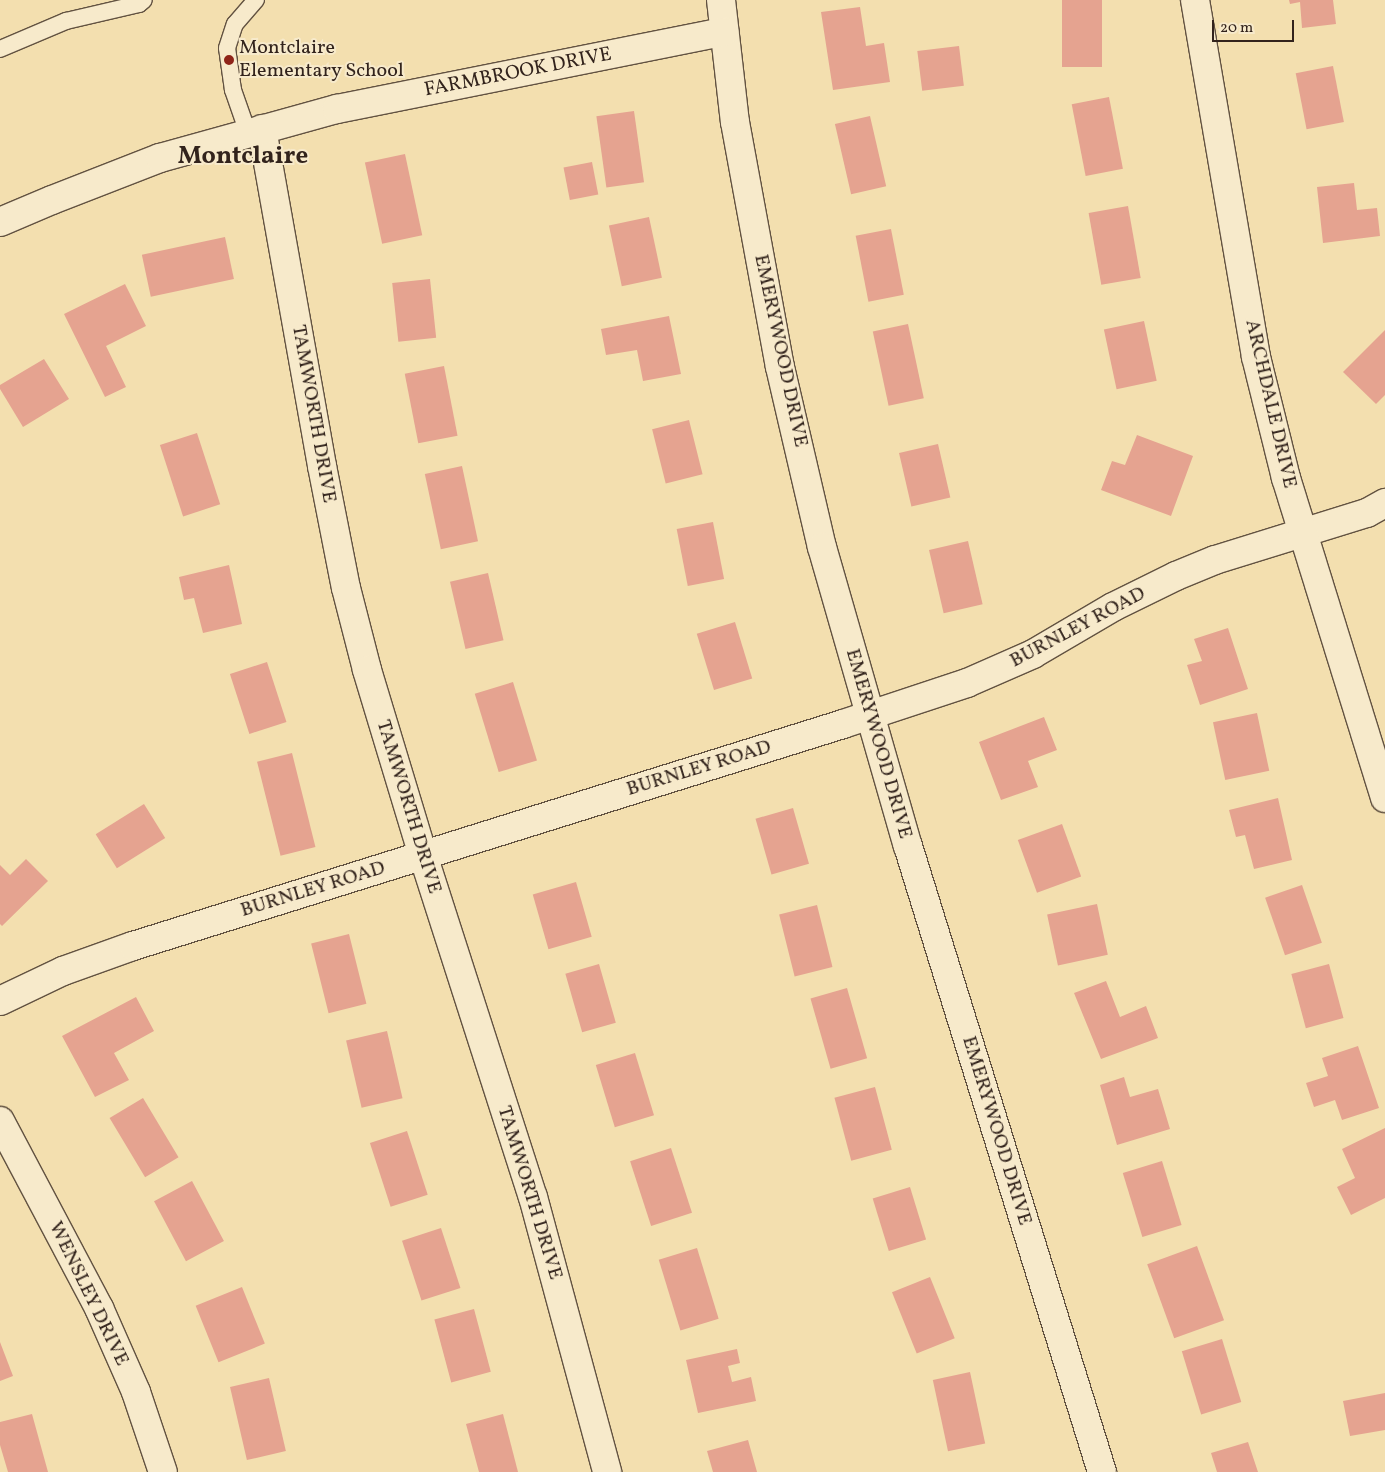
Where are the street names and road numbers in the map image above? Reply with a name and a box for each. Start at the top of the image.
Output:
street label: FARMBROOK DRIVE [422,43,614,103]
street label: EMERYWOOD DRIVE [748,252,812,450]
street label: ARCHDALE DRIVE [1239,317,1301,491]
street label: TAMWORTH DRIVE [286,323,340,505]
street label: BURNLEY ROAD [1006,582,1150,674]
street label: EMERYWOOD DRIVE [839,646,917,842]
street label: TAMWORTH DRIVE [370,717,446,897]
street label: BURNLEY ROAD [624,736,774,802]
street label: BURNLEY ROAD [238,857,388,923]
street label: EMERYWOOD DRIVE [956,1033,1036,1229]
street label: TAMWORTH DRIVE [491,1103,567,1283]
street label: WENSLEY DRIVE [42,1218,134,1370]

